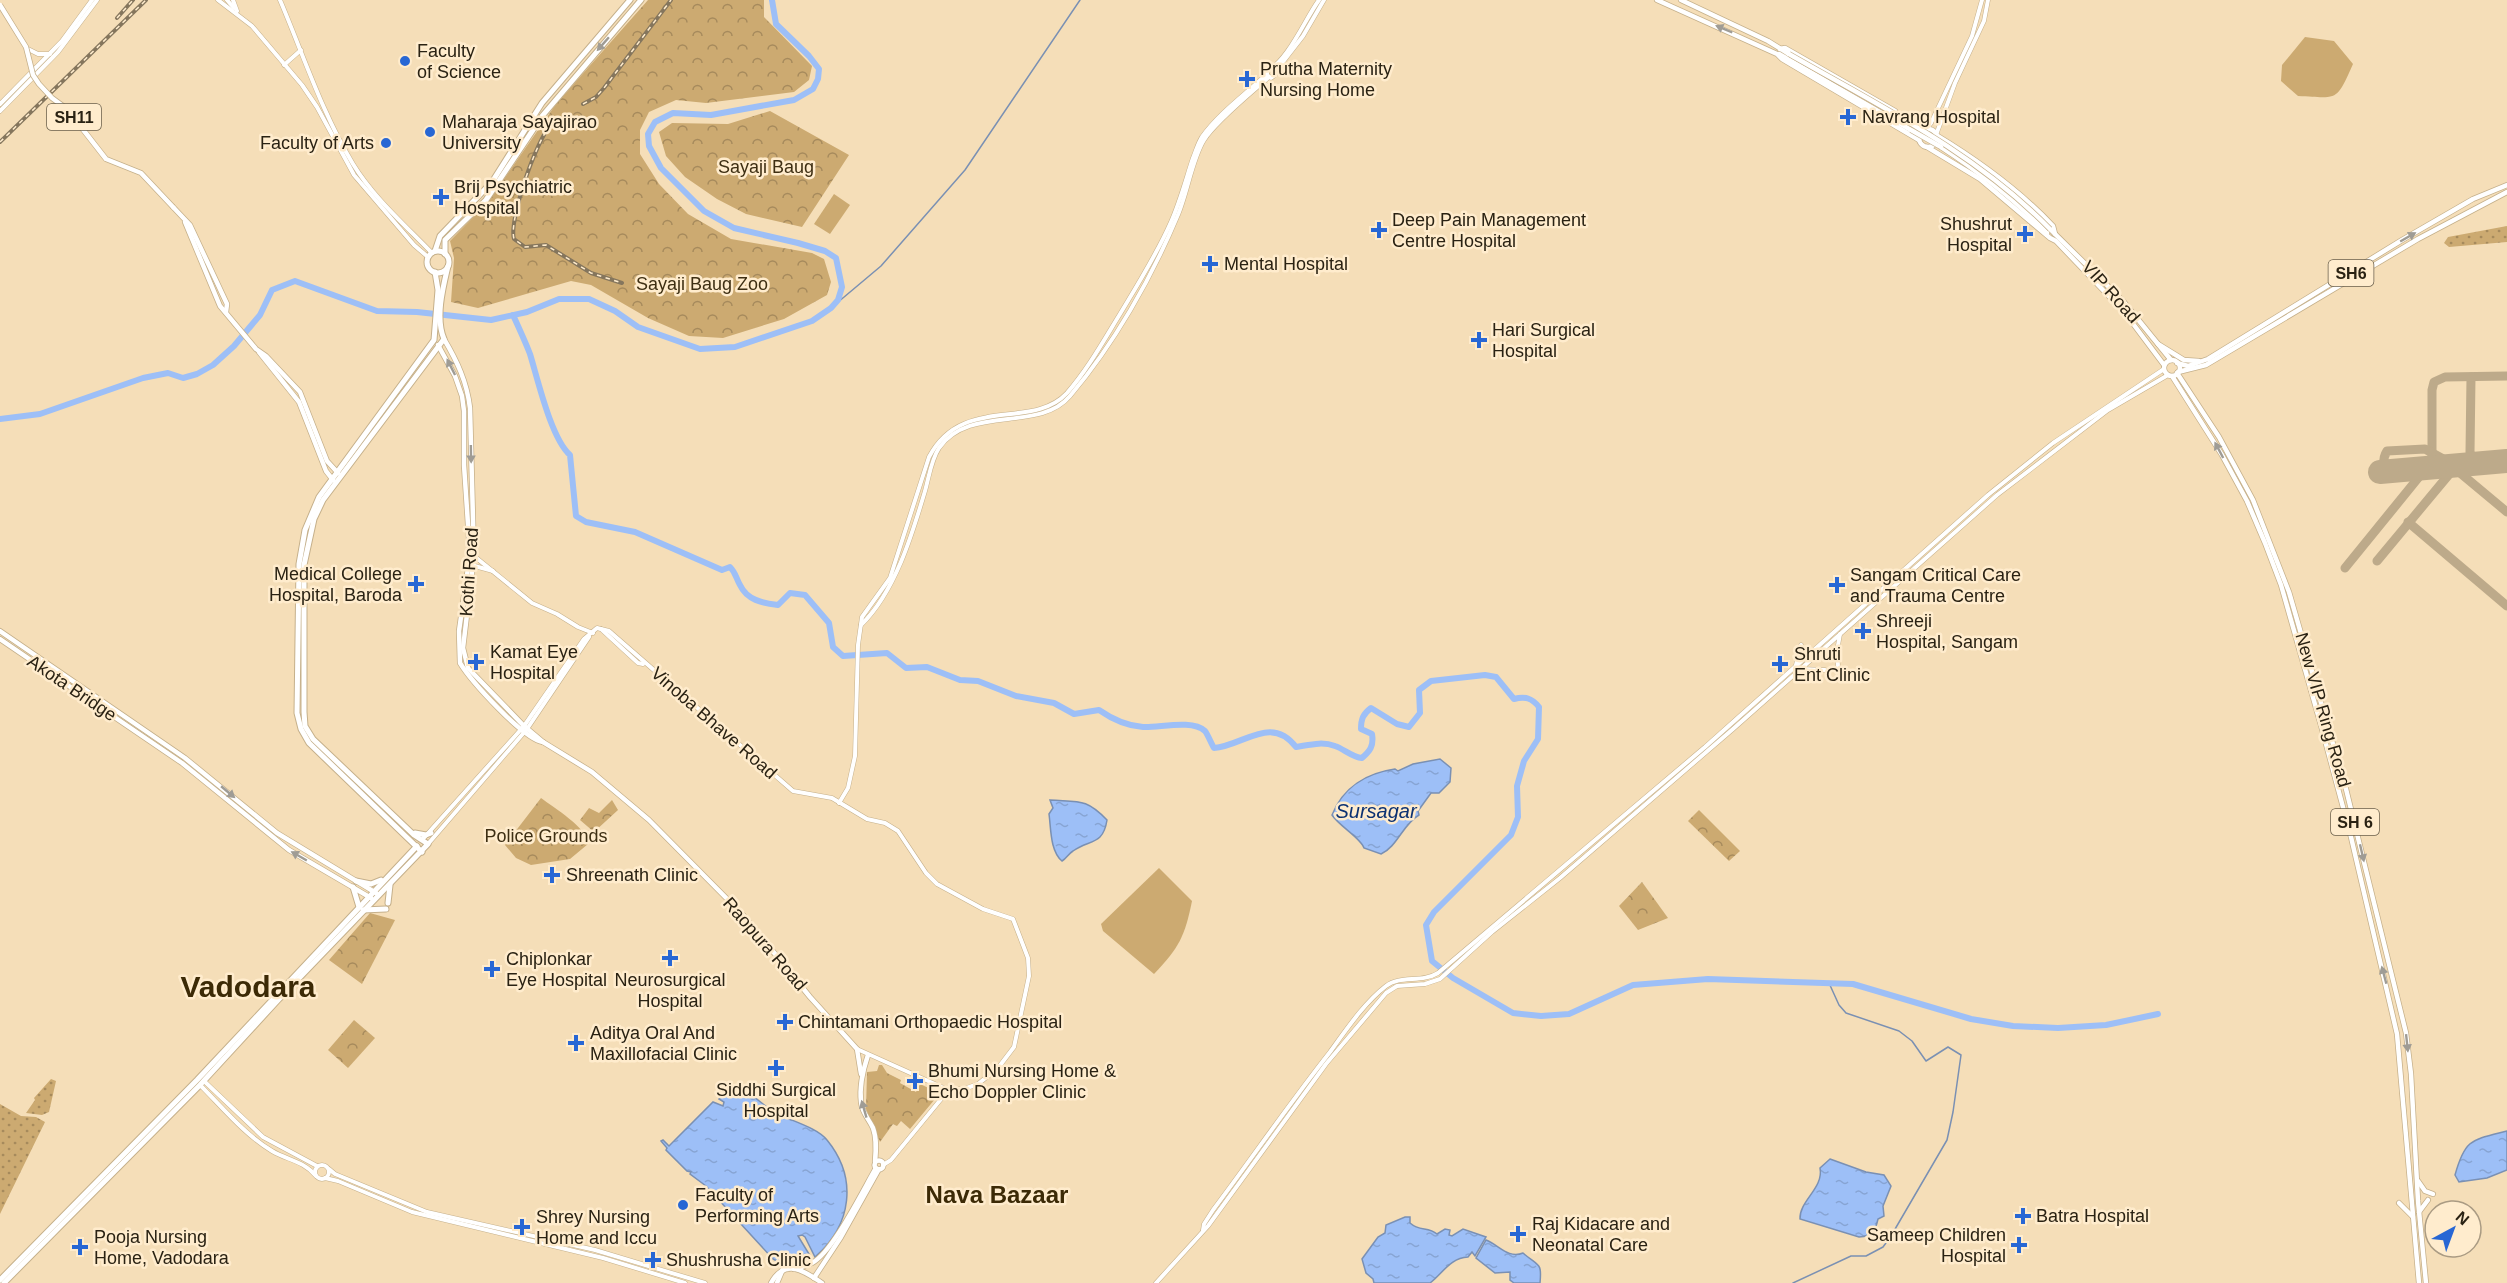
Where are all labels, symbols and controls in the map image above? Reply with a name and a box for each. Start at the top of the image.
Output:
one-way arrow [1715,24,1733,34]
one-way arrow [597,36,610,51]
place label: Faculty of Science [417,41,501,82]
marker: Faculty of Science [398,54,412,68]
place label: Prutha Maternity Nursing Home [1260,59,1392,100]
marker: Prutha Maternity Nursing Home [1238,70,1256,88]
road number: SH11 [47,104,101,130]
place label: Navrang Hospital [1862,107,2000,127]
marker: Navrang Hospital [1839,108,1857,126]
place label: Maharaja Sayajirao University [442,112,597,153]
marker: Maharaja Sayajirao University [423,125,437,139]
place label: Faculty of Arts [260,133,374,153]
marker: Faculty of Arts [379,136,393,150]
park label: Sayaji Baug [718,157,814,177]
place label: Brij Psychiatric Hospital [454,177,572,218]
marker: Brij Psychiatric Hospital [432,188,450,206]
place label: Deep Pain Management Centre Hospital [1392,210,1586,251]
place label: Shushrut Hospital [1940,214,2012,255]
marker: Deep Pain Management Centre Hospital [1370,221,1388,239]
marker: Shushrut Hospital [2016,225,2034,243]
one-way arrow [2400,232,2417,242]
place label: Mental Hospital [1224,254,1348,274]
marker: Mental Hospital [1201,255,1219,273]
street label: VIP Road [2078,257,2144,327]
road number: SH6 [2328,260,2374,286]
park label: Sayaji Baug Zoo [636,274,768,294]
place label: Hari Surgical Hospital [1492,320,1595,361]
marker: Hari Surgical Hospital [1470,331,1488,349]
one-way arrow [446,358,456,376]
one-way arrow [2214,442,2224,459]
one-way arrow [466,445,476,464]
street label: Kothi Road [456,527,482,617]
place label: Medical College Hospital, Baroda [269,564,403,605]
place label: Sangam Critical Care and Trauma Centre [1850,565,2021,606]
marker: Medical College Hospital, Baroda [407,575,425,593]
marker: Sangam Critical Care and Trauma Centre [1828,576,1846,594]
place label: Shreeji Hospital, Sangam [1876,611,2018,652]
marker: Shreeji Hospital, Sangam [1854,622,1872,640]
street label: New VIP Ring Road [2291,630,2355,790]
place label: Kamat Eye Hospital [490,642,578,683]
place label: Shruti Ent Clinic [1794,644,1870,685]
street label: Akota Bridge [24,651,120,725]
marker: Kamat Eye Hospital [467,653,485,671]
marker: Shruti Ent Clinic [1771,655,1789,673]
street label: Vinoba Bhave Road [647,663,781,783]
one-way arrow [220,785,235,798]
water label: Sursagar [1335,800,1418,822]
road number: SH 6 [2331,809,2379,835]
park label: Police Grounds [484,826,608,846]
one-way arrow [2358,844,2368,862]
one-way arrow [291,851,308,861]
place label: Shreenath Clinic [566,865,698,885]
marker: Shreenath Clinic [543,866,561,884]
street label: Raopura Road [719,893,811,995]
place label: Chiplonkar Eye Hospital [506,949,607,990]
marker: Neurosurgical Hospital [661,949,679,967]
marker: Chiplonkar Eye Hospital [483,960,501,978]
one-way arrow [2379,966,2388,984]
district label: Vadodara [180,970,316,1003]
place label: Neurosurgical Hospital [614,970,726,1011]
place label: Chintamani Orthopaedic Hospital [798,1012,1062,1032]
marker: Chintamani Orthopaedic Hospital [776,1013,794,1031]
place label: Aditya Oral And Maxillofacial Clinic [590,1023,737,1064]
one-way arrow [2403,1033,2412,1052]
marker: Aditya Oral And Maxillofacial Clinic [567,1034,585,1052]
marker: Siddhi Surgical Hospital [767,1059,785,1077]
place label: Bhumi Nursing Home & Echo Doppler Clinic [928,1061,1116,1102]
marker: Bhumi Nursing Home & Echo Doppler Clinic [906,1072,924,1090]
place label: Siddhi Surgical Hospital [716,1080,836,1121]
one-way arrow [859,1100,868,1118]
district label: Nava Bazaar [926,1181,1068,1208]
place label: Faculty of Performing Arts [695,1185,819,1226]
marker: Faculty of Performing Arts [676,1198,690,1212]
north arrow [2423,1199,2483,1259]
place label: Batra Hospital [2036,1206,2149,1226]
place label: Shrey Nursing Home and Iccu [536,1207,657,1248]
marker: Batra Hospital [2014,1207,2032,1225]
text: N [2453,1208,2472,1228]
place label: Raj Kidacare and Neonatal Care [1532,1214,1670,1255]
marker: Shrey Nursing Home and Iccu [513,1218,531,1236]
marker: Raj Kidacare and Neonatal Care [1509,1225,1527,1243]
place label: Sameep Children Hospital [1867,1225,2006,1266]
place label: Pooja Nursing Home, Vadodara [94,1227,230,1268]
marker: Sameep Children Hospital [2010,1236,2028,1254]
marker: Pooja Nursing Home, Vadodara [71,1238,89,1256]
place label: Shushrusha Clinic [666,1250,811,1270]
marker: Shushrusha Clinic [644,1251,662,1269]

